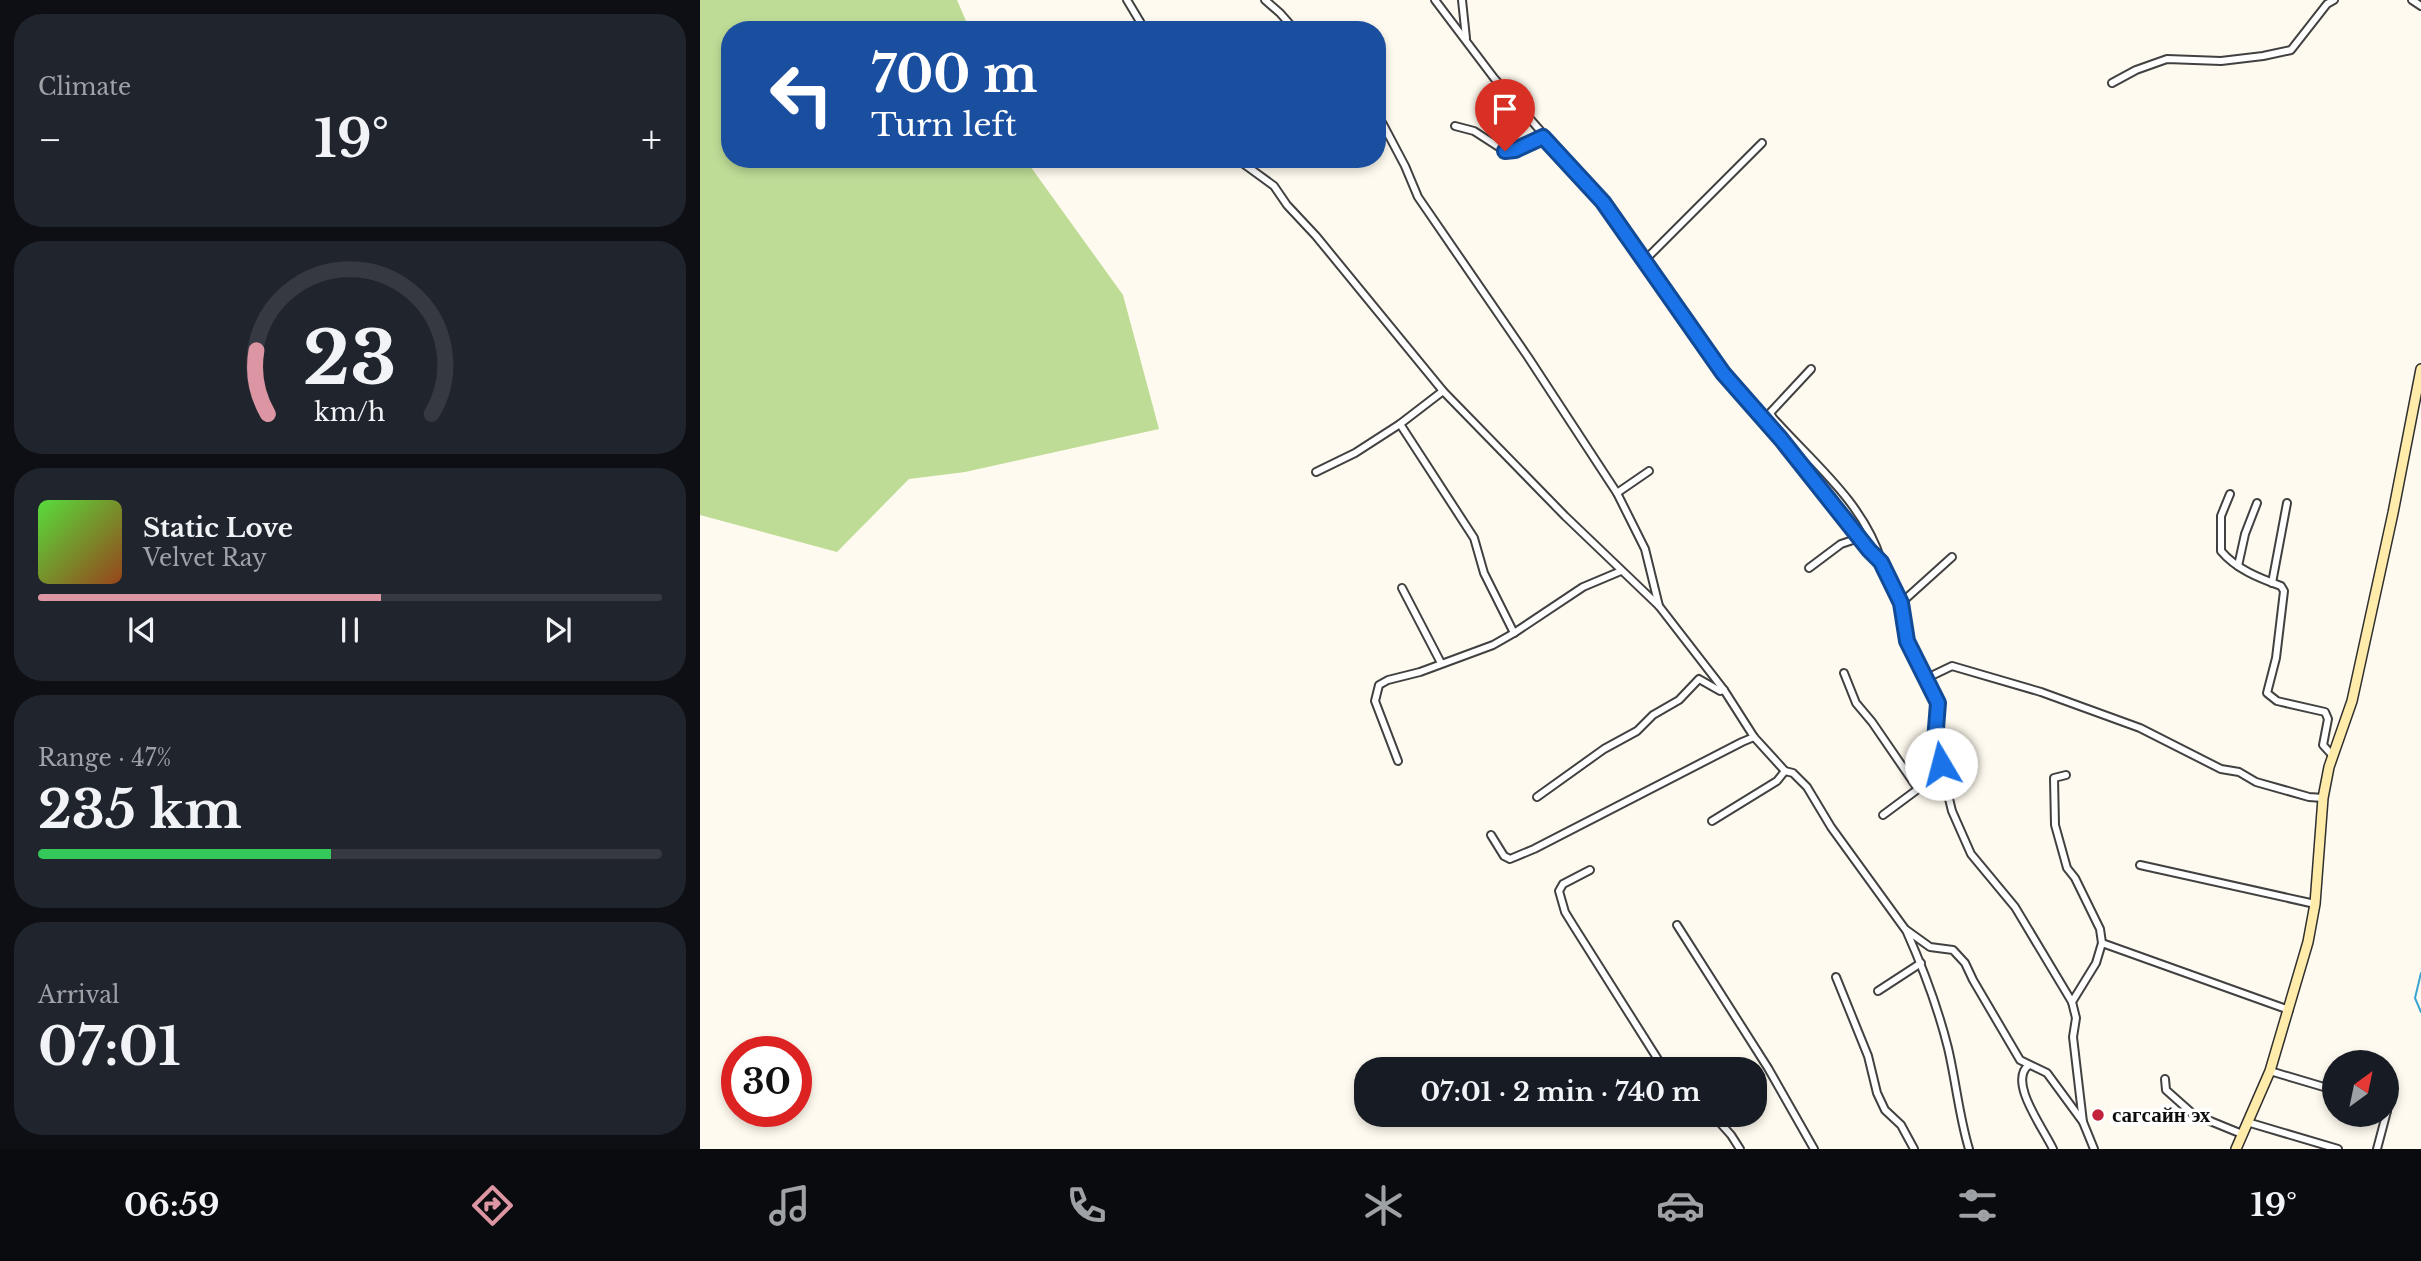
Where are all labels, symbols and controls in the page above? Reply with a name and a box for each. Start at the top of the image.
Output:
text: 700 m [871,44,1038,105]
icon: left [756,49,847,140]
text: Climate [38,73,131,101]
pin [1475,79,1535,151]
icon: arrive [1486,90,1524,128]
text: Turn left [871,105,1017,145]
text: 19° [314,107,389,171]
text: − [38,116,62,163]
text: + [641,116,662,163]
text: 23 [303,313,397,404]
text: km/h [315,396,385,427]
text: Static Love [143,512,293,544]
text: Velvet Ray [143,544,267,572]
icon: previous [123,611,161,649]
icon: pause [331,611,369,649]
icon: next [539,611,577,649]
position arrow [1904,727,1978,801]
text: Range · 47% [38,744,172,772]
text: 235 km [38,778,242,842]
text: Arrival [38,981,119,1009]
text: 07:01 [38,1015,181,1079]
speed limit sign: 30 [721,1036,812,1127]
north arrow [2322,1050,2399,1127]
map controls [2322,1050,2399,1127]
text: 07:01 · 2 min · 740 m [1420,1076,1701,1108]
place label: сагсайн эх [2112,1102,2211,1128]
marker: сагсайн эх [2090,1107,2106,1123]
icon: directions [468,1181,517,1230]
icon: music [765,1181,814,1230]
icon: phone [1062,1181,1111,1230]
icon: climate [1359,1181,1408,1230]
icon: car [1656,1181,1705,1230]
icon: filters [1953,1181,2002,1230]
text: 06:59 [124,1185,220,1225]
text: 19° [2251,1185,2297,1225]

